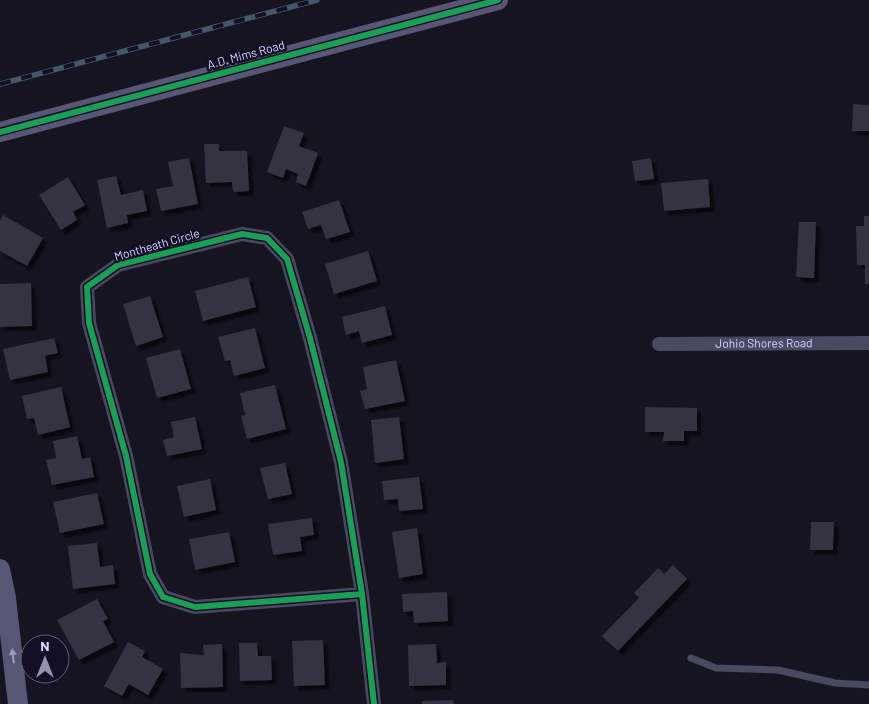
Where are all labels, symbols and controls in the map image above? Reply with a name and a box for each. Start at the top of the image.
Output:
street label: A.D. Mims Road [205,37,286,71]
street label: Montheath Circle [112,225,201,263]
street label: Johio Shores Road [715,335,813,350]
north arrow [20,634,70,684]
text: N [40,637,50,654]
one-way arrow [9,647,17,663]

